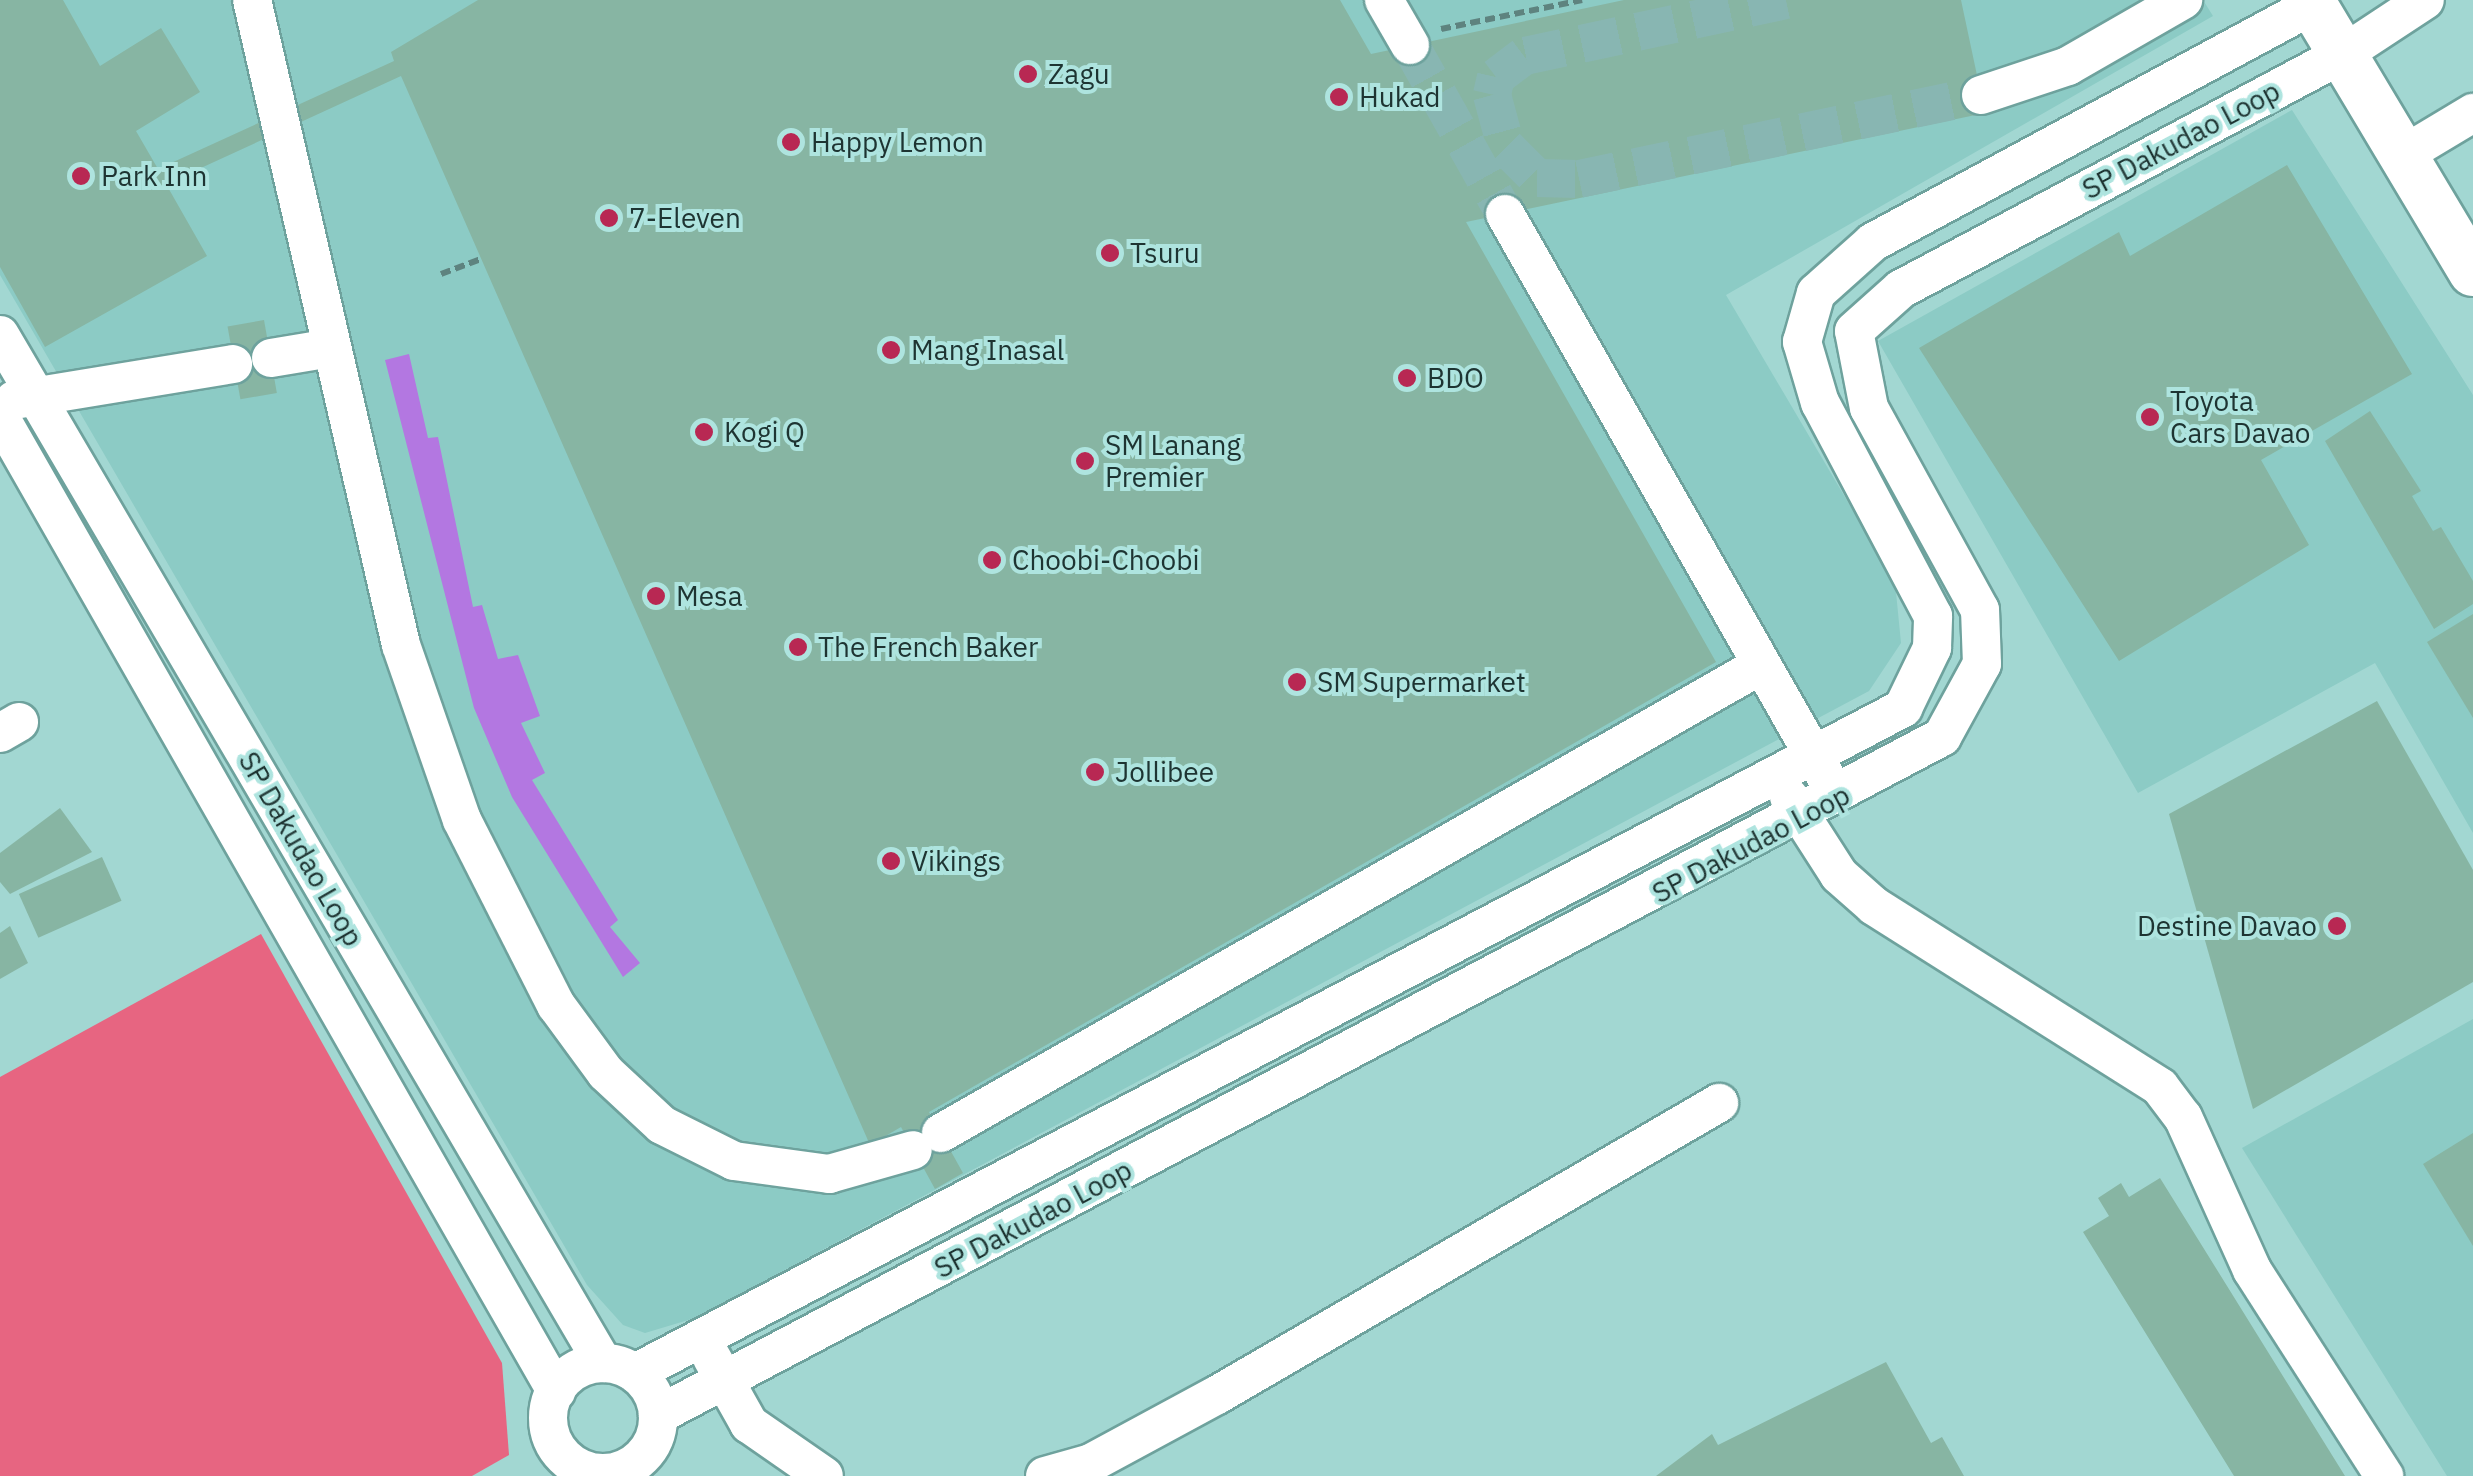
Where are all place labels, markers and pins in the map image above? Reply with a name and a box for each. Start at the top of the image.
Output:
place label: Zagu [1048,57,1110,91]
marker: Zagu [1017,63,1039,85]
place label: Hukad [1359,80,1441,114]
marker: Hukad [1328,86,1350,108]
place label: Happy Lemon [811,125,984,159]
marker: Happy Lemon [780,131,802,153]
place label: Park Inn [101,159,207,193]
marker: Park Inn [70,165,92,187]
place label: 7-Eleven [629,201,741,235]
marker: 7-Eleven [598,207,620,229]
place label: Tsuru [1130,236,1200,270]
marker: Tsuru [1099,242,1121,264]
place label: Mang Inasal [911,333,1064,367]
marker: Mang Inasal [880,339,902,361]
place label: BDO [1427,361,1484,395]
marker: BDO [1396,367,1418,389]
place label: Toyota Cars Davao [2170,384,2311,450]
marker: Toyota Cars Davao [2139,406,2161,428]
place label: Kogi Q [724,415,805,449]
marker: Kogi Q [693,421,715,443]
place label: SM Lanang Premier [1105,428,1241,494]
marker: SM Lanang Premier [1074,450,1096,472]
place label: Choobi-Choobi [1012,543,1199,577]
marker: Choobi-Choobi [981,549,1003,571]
place label: Mesa [676,579,743,613]
marker: Mesa [645,585,667,607]
place label: The French Baker [818,630,1038,664]
marker: The French Baker [787,636,809,658]
place label: SM Supermarket [1317,665,1526,699]
marker: SM Supermarket [1286,671,1308,693]
place label: Jollibee [1115,755,1214,789]
marker: Jollibee [1084,761,1106,783]
place label: Vikings [911,844,1001,878]
marker: Vikings [880,850,902,872]
place label: Destine Davao [2137,909,2317,943]
marker: Destine Davao [2326,915,2348,937]

